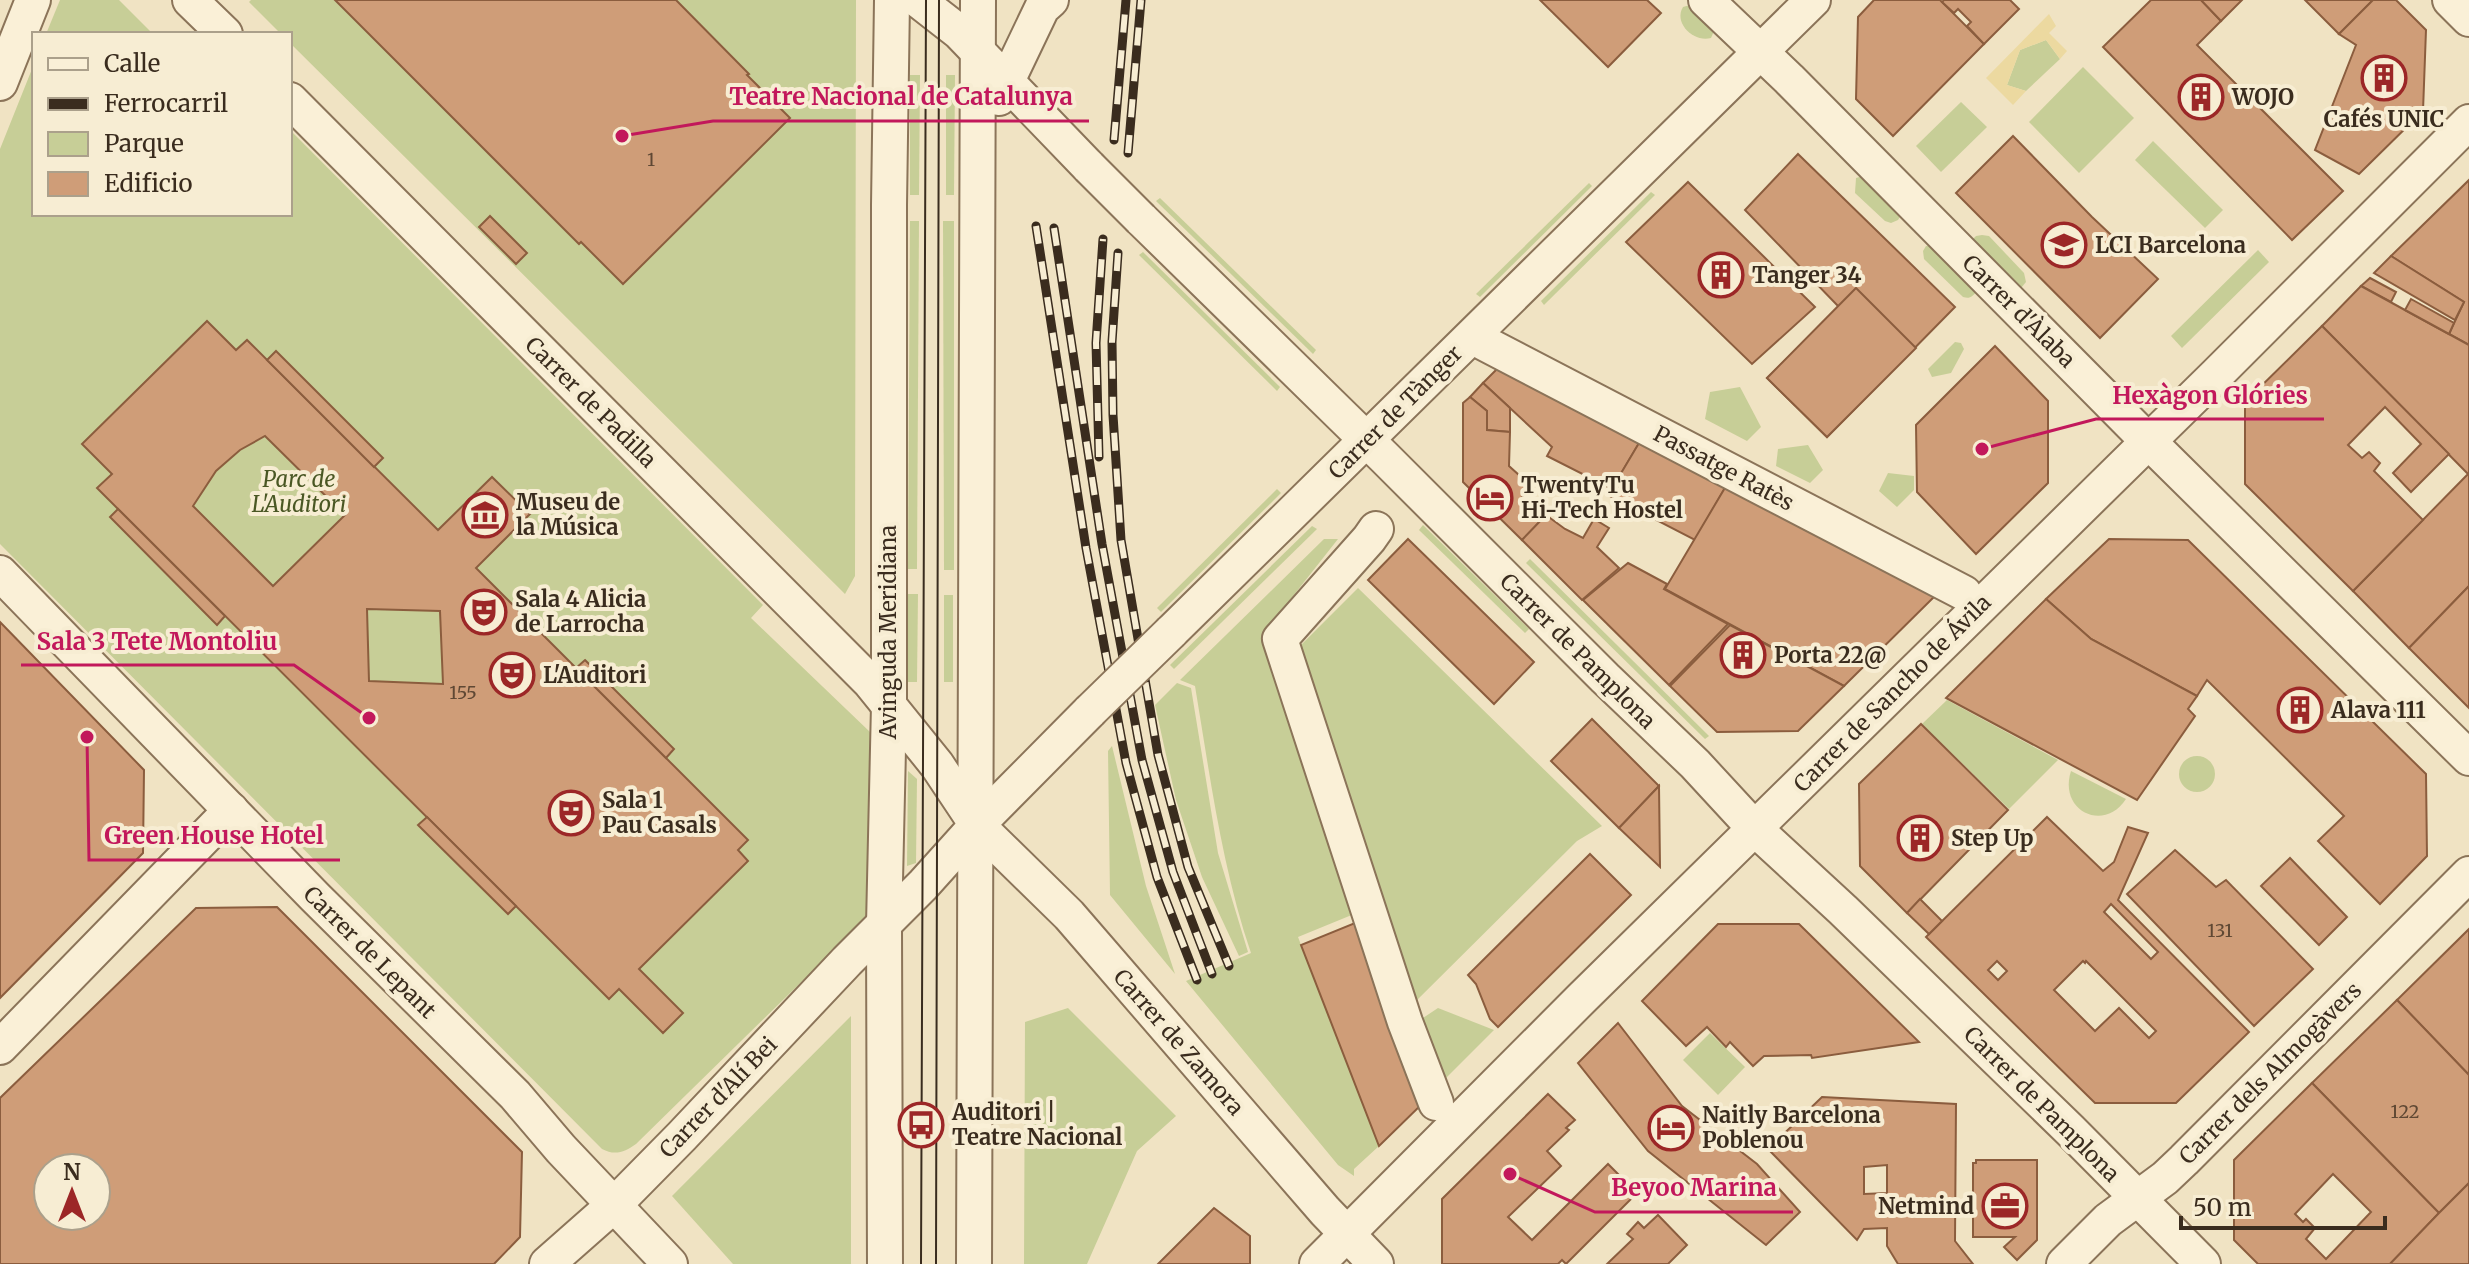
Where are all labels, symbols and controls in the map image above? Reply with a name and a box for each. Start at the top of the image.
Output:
legend [32,32,292,216]
text: Calle [104,48,160,79]
building icon: Cafés UNIC [2360,54,2408,102]
callout: Teatre Nacional de Catalunya [713,73,1089,121]
building icon: WOJO [2177,73,2225,121]
text: Teatre Nacional de Catalunya [729,81,1073,112]
place label: WOJO [2231,83,2294,111]
text: Ferrocarril [104,88,228,119]
place label: Cafés UNIC [2324,105,2444,133]
text: Parque [104,128,184,159]
house number: 1 [647,148,655,171]
text: Edificio [104,168,192,199]
school or university icon: LCI Barcelona [2040,221,2088,269]
place label: LCI Barcelona [2095,231,2246,259]
street label: Carrer d'Àlaba [1957,248,2082,373]
building icon: Tanger 34 [1697,251,1745,299]
place label: Tanger 34 [1752,261,1861,289]
street label: Carrer de Padilla [520,331,663,474]
street label: Carrer de Tànger [1322,339,1468,485]
callout: Hexàgon Glóries [2096,371,2324,419]
text: Hexàgon Glóries [2112,380,2308,411]
street label: Passatge Ratès [1649,419,1799,517]
park label: Parc de L'Auditori [252,465,346,518]
place label: TwentyTu Hi-Tech Hostel [1521,471,1683,524]
hotel icon: TwentyTu Hi-Tech Hostel [1466,474,1514,522]
place label: Museu de la Música [516,488,620,541]
museum icon: Museu de la Música [461,491,509,539]
street label: Avinguda Meridiana [874,525,902,740]
street label: Carrer de Pamplona [1494,567,1662,735]
place label: Sala 4 Alicia de Larrocha [515,585,646,638]
street label: Carrer de Sancho de Ávila [1787,587,1997,798]
theatre icon: Sala 4 Alicia de Larrocha [460,588,508,636]
callout: Sala 3 Tete Montoliu [21,617,294,665]
text: Sala 3 Tete Montoliu [37,626,277,657]
building icon: Porta 22@ [1719,631,1767,679]
place label: Porta 22@ [1774,641,1887,669]
theatre icon: L'Auditori [488,651,536,699]
place label: L'Auditori [543,661,647,689]
house number: 155 [449,681,477,704]
building icon: Alava 111 [2276,686,2324,734]
place label: Alava 111 [2330,696,2426,724]
place label: Sala 1 Pau Casals [602,786,717,839]
theatre icon: Sala 1 Pau Casals [547,789,595,837]
callout: Green House Hotel [89,812,340,860]
building icon: Step Up [1896,814,1944,862]
text: Green House Hotel [104,820,324,851]
place label: Step Up [1951,824,2033,852]
street label: Carrer de Lepant [298,880,442,1024]
house number: 131 [2207,919,2233,942]
street label: Carrer de Zamora [1108,963,1250,1121]
street label: Carrer dels Almogàvers [2173,976,2367,1170]
street label: Carrer de Pamplona [1958,1020,2126,1188]
street label: Carrer d'Alí Bei [653,1031,783,1163]
place label: Auditori | Teatre Nacional [951,1098,1122,1151]
house number: 122 [2391,1100,2419,1123]
bus stop icon: Auditori | Teatre Nacional [897,1101,945,1149]
place label: Naitly Barcelona Poblenou [1702,1101,1881,1154]
hotel icon: Naitly Barcelona Poblenou [1647,1104,1695,1152]
north arrow [32,1152,112,1232]
text: N [63,1158,81,1186]
callout: Beyoo Marina [1595,1164,1793,1212]
text: Beyoo Marina [1611,1172,1777,1203]
scale bar [2181,1180,2385,1230]
office icon: Netmind [1981,1182,2029,1230]
place label: Netmind [1878,1192,1974,1220]
text: 50 m [2193,1192,2252,1223]

